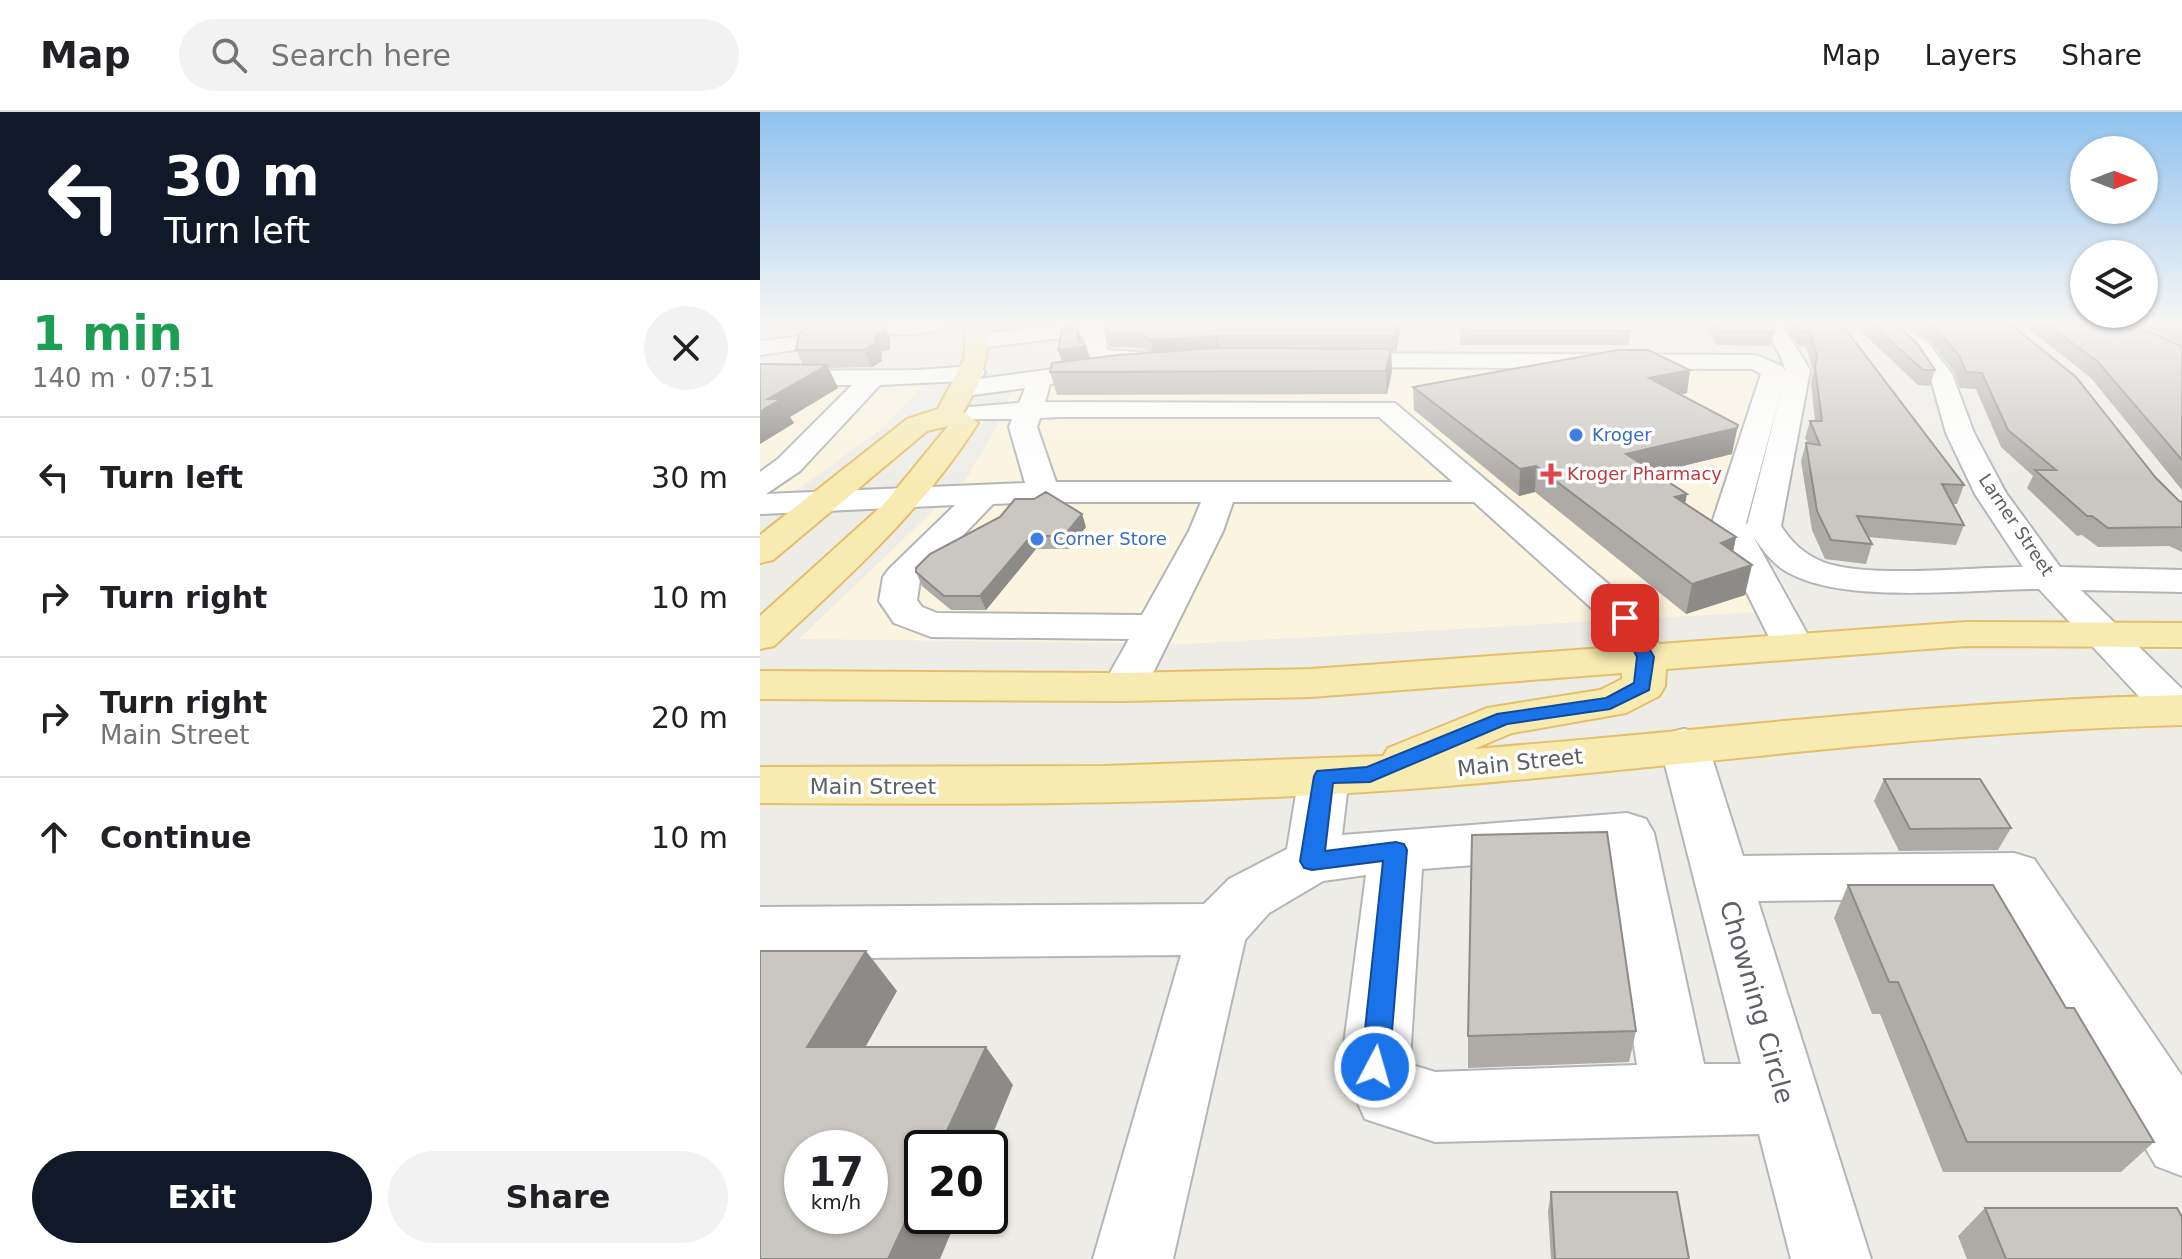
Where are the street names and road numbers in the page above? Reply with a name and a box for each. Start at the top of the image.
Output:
street label: Larner Street [1975,470,2058,580]
street label: Main Street [1456,743,1585,782]
street label: Main Street [810,774,937,799]
street label: Chowning Circle [1714,897,1800,1107]

